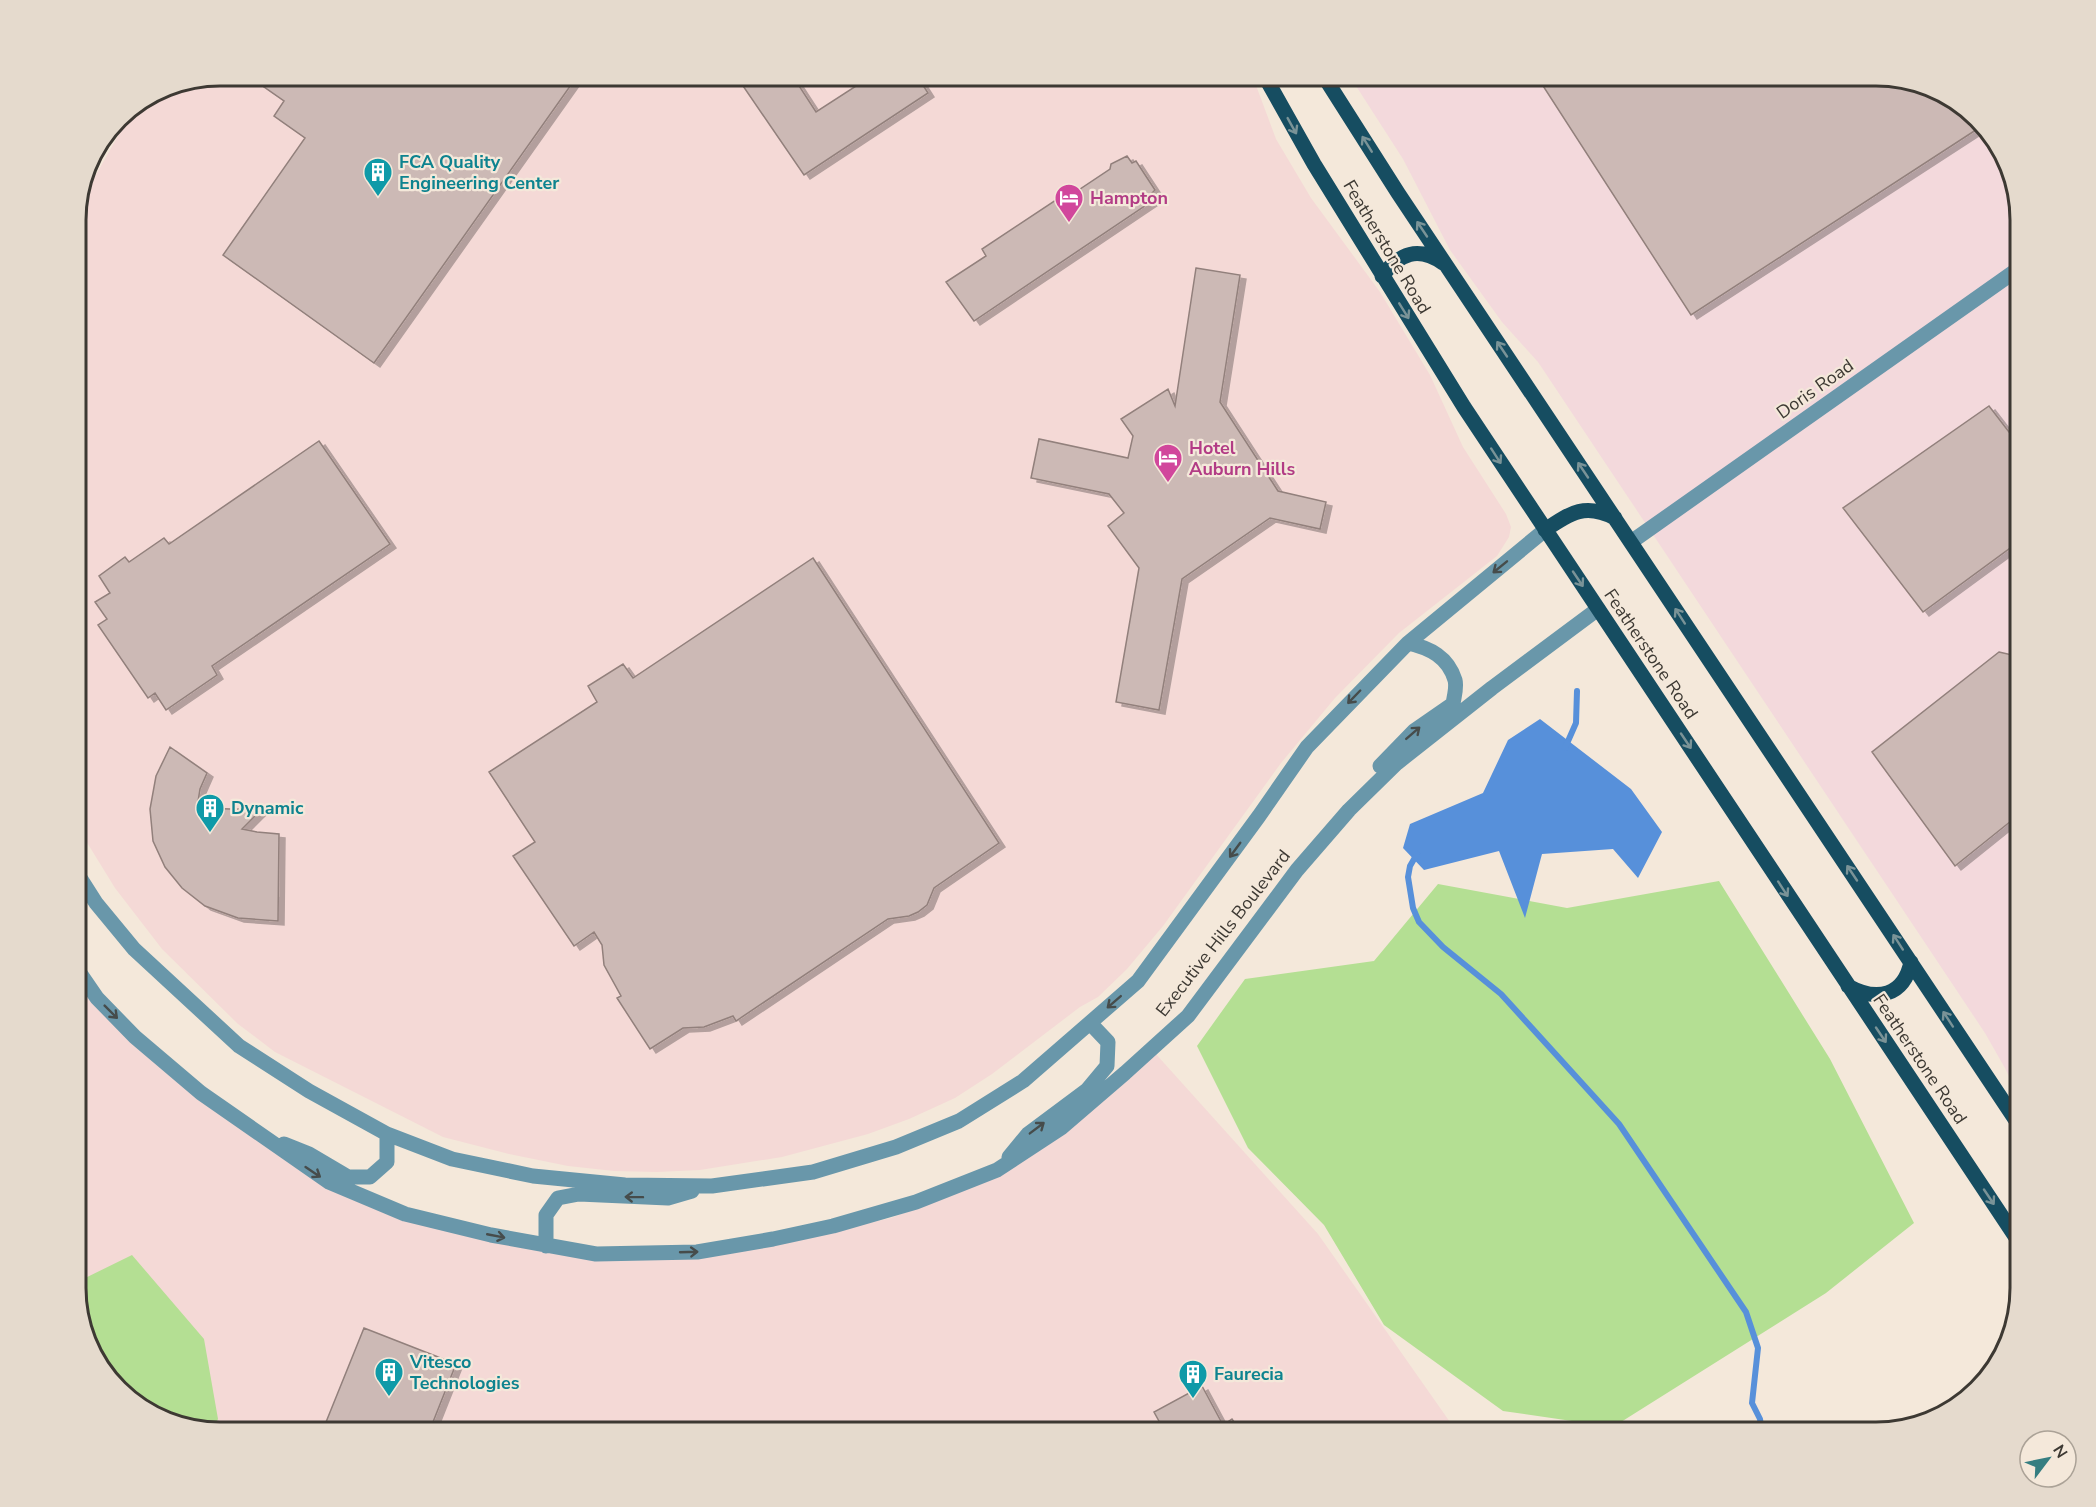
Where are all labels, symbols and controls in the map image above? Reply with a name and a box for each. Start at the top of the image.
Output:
one-way arrow [1287,117,1299,134]
one-way arrow [1360,136,1372,153]
place label: FCA Quality Engineering Center [399,150,559,195]
building icon: FCA Quality Engineering Center [362,156,394,198]
street label: Featherstone Road [1338,176,1436,318]
hotel icon: Hampton [1053,182,1085,224]
place label: Hampton [1090,186,1168,210]
one-way arrow [1416,221,1428,238]
one-way arrow [1398,302,1410,319]
one-way arrow [1496,341,1508,358]
street label: Doris Road [1772,354,1858,424]
place label: Hotel Auburn Hills [1189,436,1295,481]
hotel icon: Hotel Auburn Hills [1152,442,1184,484]
one-way arrow [1491,447,1503,464]
one-way arrow [1577,462,1589,478]
one-way arrow [1493,560,1508,574]
one-way arrow [1572,570,1584,587]
street label: Featherstone Road [1599,584,1703,724]
one-way arrow [1673,608,1685,625]
one-way arrow [1347,689,1362,704]
one-way arrow [1405,726,1420,740]
one-way arrow [1680,733,1692,749]
building icon: Dynamic [194,792,226,834]
place label: Dynamic [231,796,304,820]
one-way arrow [1229,842,1241,858]
street label: Executive Hills Boulevard [1150,845,1296,1021]
one-way arrow [1846,865,1858,882]
one-way arrow [1778,880,1790,897]
one-way arrow [1891,934,1903,951]
street label: Featherstone Road [1868,989,1972,1129]
one-way arrow [1107,995,1122,1009]
one-way arrow [104,1005,118,1020]
one-way arrow [1942,1011,1954,1028]
one-way arrow [1875,1026,1887,1043]
one-way arrow [1028,1122,1044,1134]
one-way arrow [304,1166,321,1178]
one-way arrow [1983,1188,1995,1205]
one-way arrow [625,1191,645,1203]
one-way arrow [486,1231,505,1242]
one-way arrow [679,1246,699,1257]
place label: Vitesco Technologies [409,1350,520,1395]
building icon: Vitesco Technologies [373,1356,405,1398]
building icon: Faurecia [1177,1358,1209,1400]
place label: Faurecia [1214,1362,1284,1386]
north arrow [2018,1429,2078,1489]
text: N [2047,1441,2072,1462]

